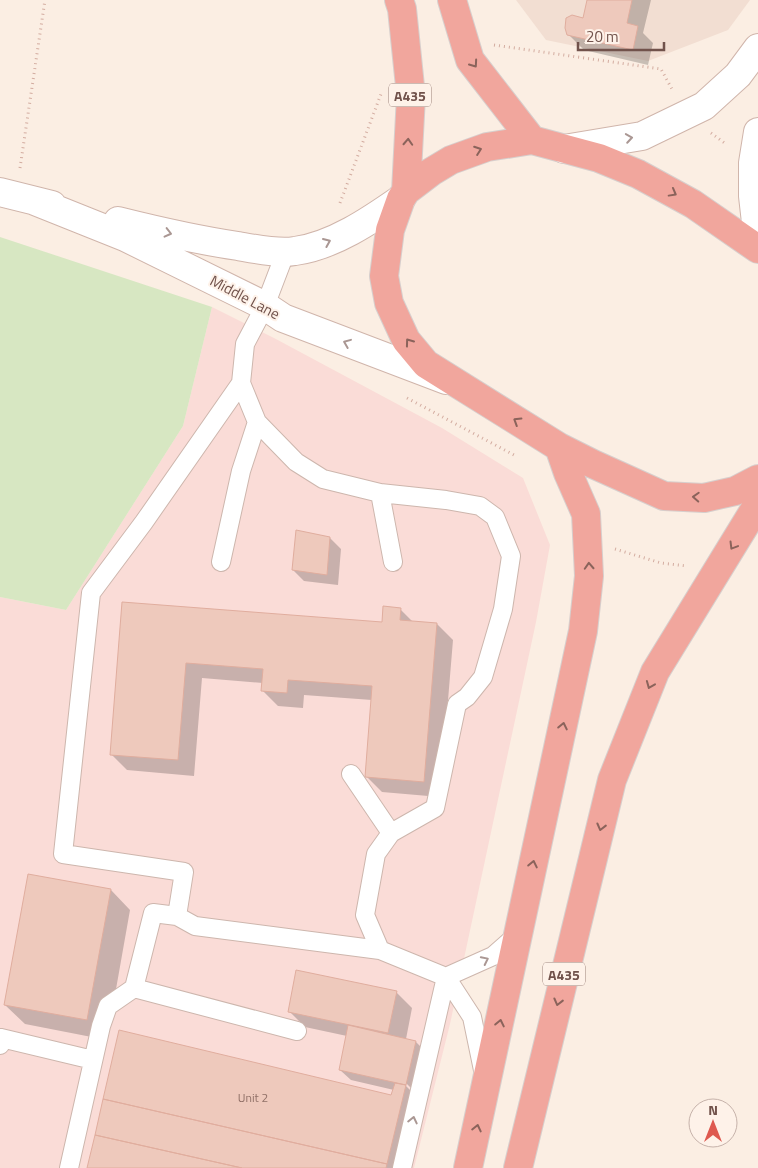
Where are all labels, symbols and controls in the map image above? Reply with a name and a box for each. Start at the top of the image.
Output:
scale bar [578,20,664,52]
text: 20 m [586,25,619,48]
one-way arrow [468,59,477,68]
road number: A435 [389,84,431,106]
one-way arrow [625,133,633,143]
one-way arrow [403,138,414,146]
one-way arrow [474,146,482,156]
one-way arrow [668,187,677,197]
one-way arrow [163,227,172,238]
one-way arrow [322,237,331,248]
street label: Middle Lane [206,269,284,325]
one-way arrow [343,339,352,349]
one-way arrow [406,339,414,348]
one-way arrow [514,418,523,428]
one-way arrow [691,492,699,503]
one-way arrow [729,540,739,549]
one-way arrow [583,562,594,570]
one-way arrow [646,680,656,689]
one-way arrow [557,721,567,730]
one-way arrow [596,823,607,832]
one-way arrow [528,859,538,868]
one-way arrow [480,956,489,966]
road number: A435 [543,962,585,986]
one-way arrow [553,997,563,1005]
one-way arrow [494,1018,505,1027]
house number: Unit 2 [238,1088,268,1107]
north arrow [688,1098,738,1148]
text: N [708,1099,718,1120]
one-way arrow [407,1116,418,1125]
one-way arrow [471,1123,482,1132]

